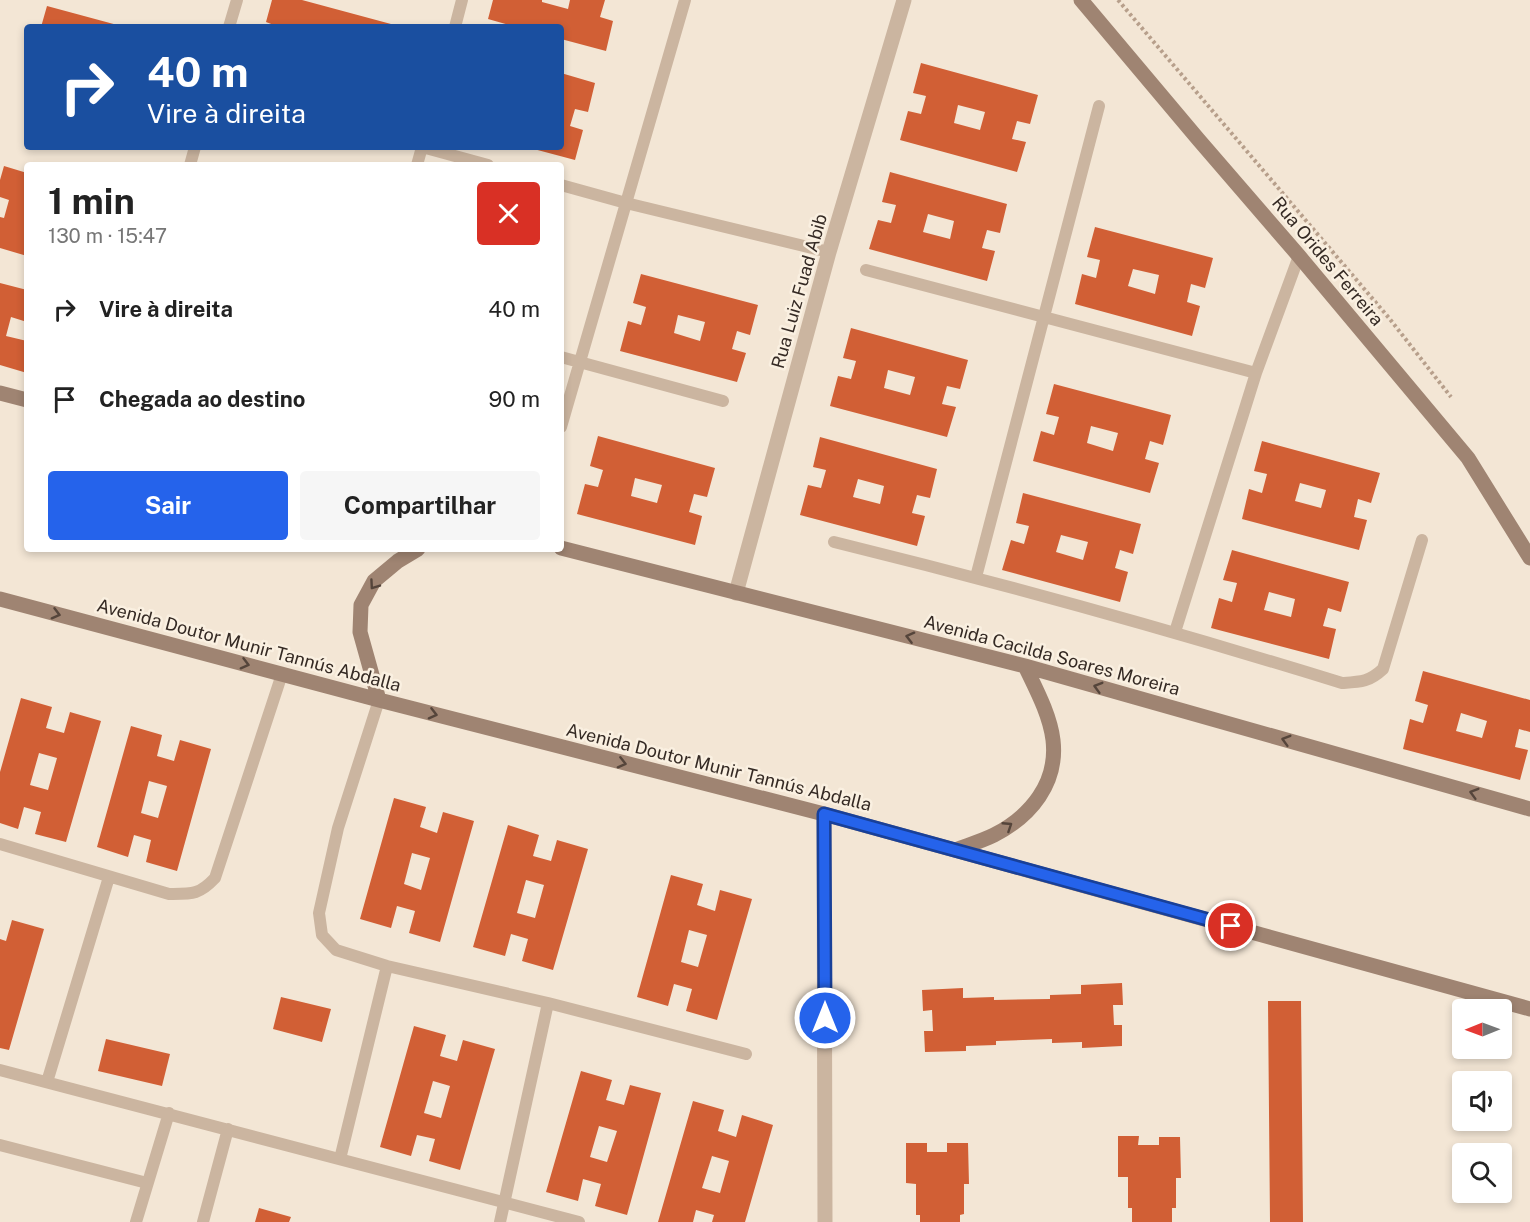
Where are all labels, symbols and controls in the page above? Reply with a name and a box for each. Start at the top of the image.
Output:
text: 40 m [147,47,249,96]
icon: right [48,48,126,126]
text: Vire à direita [147,97,306,129]
text: 1 min [48,180,135,222]
button: close [477,182,540,245]
street label: Rua Orides Ferreira [1268,192,1388,330]
street label: Rua Luiz Fuad Abib [767,211,831,371]
text: 130 m · 15:47 [48,224,167,248]
icon: right [48,293,81,326]
text: Vire à direita [99,296,233,322]
text: 40 m [488,296,540,322]
icon: arrive [48,383,81,416]
text: Chegada ao destino [99,386,305,412]
text: 90 m [489,386,540,412]
button: Sair [48,471,288,540]
button: Compartilhar [300,471,540,540]
one-way arrow [370,579,381,590]
street label: Avenida Doutor Munir Tannús Abdalla [95,594,403,696]
one-way arrow [51,607,61,619]
street label: Avenida Cacilda Soares Moreira [922,611,1182,699]
one-way arrow [905,632,915,645]
one-way arrow [240,657,250,670]
one-way arrow [1093,682,1104,694]
one-way arrow [428,707,438,720]
street label: Avenida Doutor Munir Tannús Abdalla [564,719,874,815]
one-way arrow [1281,735,1292,747]
one-way arrow [617,755,627,768]
one-way arrow [1469,788,1480,800]
one-way arrow [1002,821,1012,833]
pin [1205,900,1256,951]
icon: arrive [1214,909,1247,942]
position arrow [793,986,857,1050]
north arrow [1452,999,1512,1059]
map controls [1452,999,1512,1203]
button: sound [1452,1071,1512,1131]
button: search [1452,1143,1512,1203]

